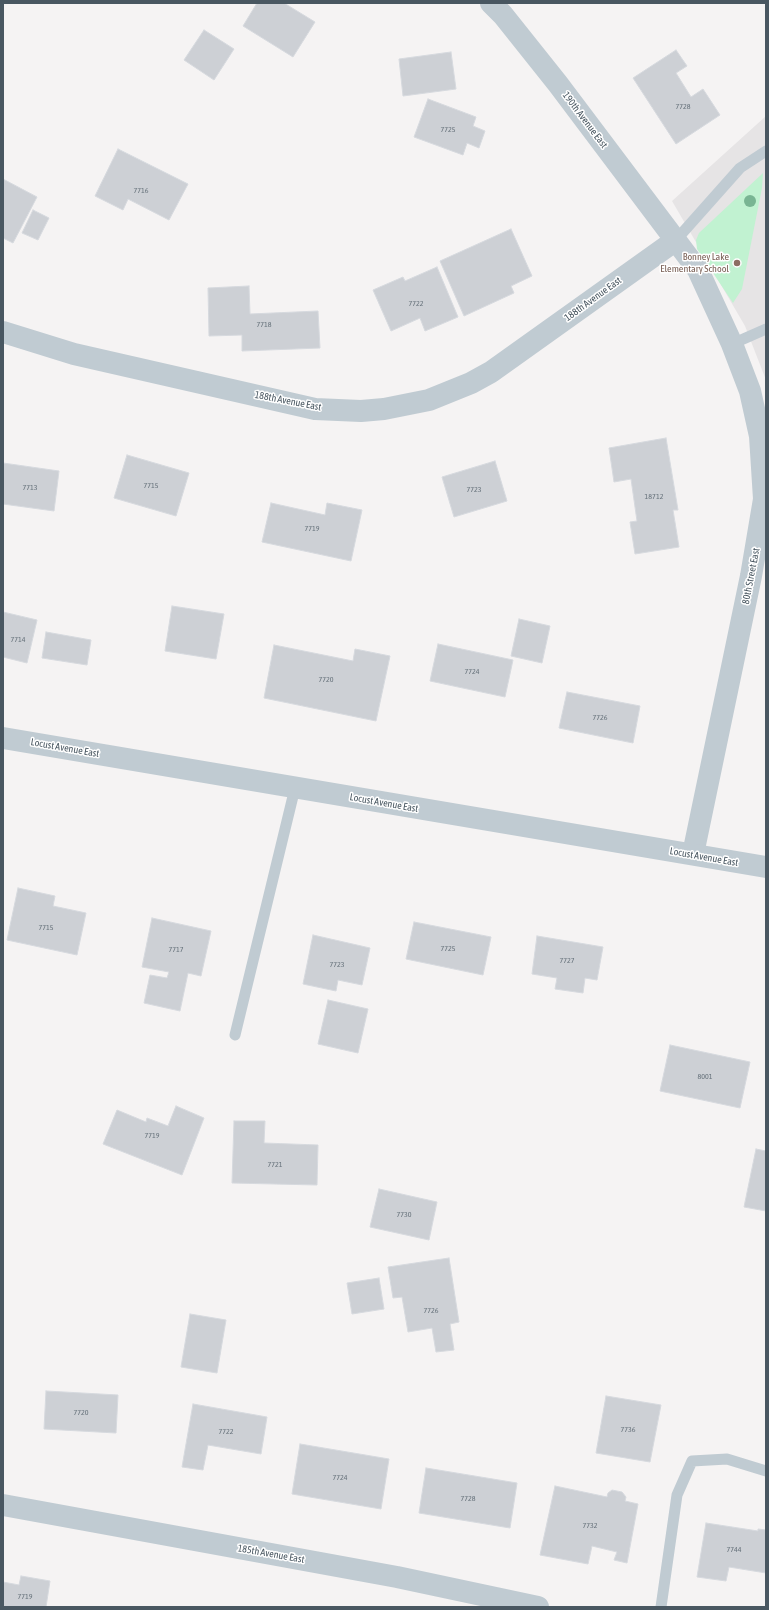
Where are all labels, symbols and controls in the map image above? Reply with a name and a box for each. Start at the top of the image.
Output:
street label: 190th Avenue East [560,89,610,151]
house number: 7728 [675,101,691,111]
house number: 7725 [440,124,456,134]
house number: 7716 [133,185,149,195]
place label: Bonney Lake Elementary School [660,251,729,274]
marker: Bonney Lake Elementary School [732,258,742,268]
street label: 188th Avenue East [562,274,624,324]
house number: 7722 [408,298,424,308]
house number: 7718 [256,319,272,329]
street label: 188th Avenue East [254,389,322,413]
house number: 7715 [143,480,159,490]
house number: 7713 [22,482,38,492]
house number: 7723 [466,484,482,494]
house number: 18712 [645,491,663,501]
house number: 7719 [304,523,320,533]
street label: 80th Street East [740,547,762,605]
house number: 7714 [10,634,26,644]
house number: 7724 [464,666,480,676]
house number: 7720 [318,674,334,684]
house number: 7726 [592,712,608,722]
street label: Locust Avenue East [30,736,100,760]
street label: Locust Avenue East [349,791,419,815]
street label: Locust Avenue East [669,845,739,869]
house number: 7715 [38,922,54,932]
house number: 7725 [440,943,456,953]
house number: 7717 [168,944,184,954]
house number: 7727 [559,955,575,965]
house number: 7723 [329,959,345,969]
house number: 8001 [697,1071,713,1081]
house number: 7719 [144,1130,160,1140]
house number: 7721 [267,1159,283,1169]
house number: 7730 [396,1209,412,1219]
house number: 7726 [423,1305,439,1315]
house number: 7720 [73,1407,89,1417]
house number: 7736 [620,1424,636,1434]
house number: 7722 [218,1426,234,1436]
house number: 7724 [332,1472,348,1482]
house number: 7728 [460,1493,476,1503]
house number: 7732 [582,1520,598,1530]
street label: 185th Avenue East [237,1542,305,1566]
house number: 7744 [726,1544,742,1554]
house number: 7719 [17,1591,33,1601]

